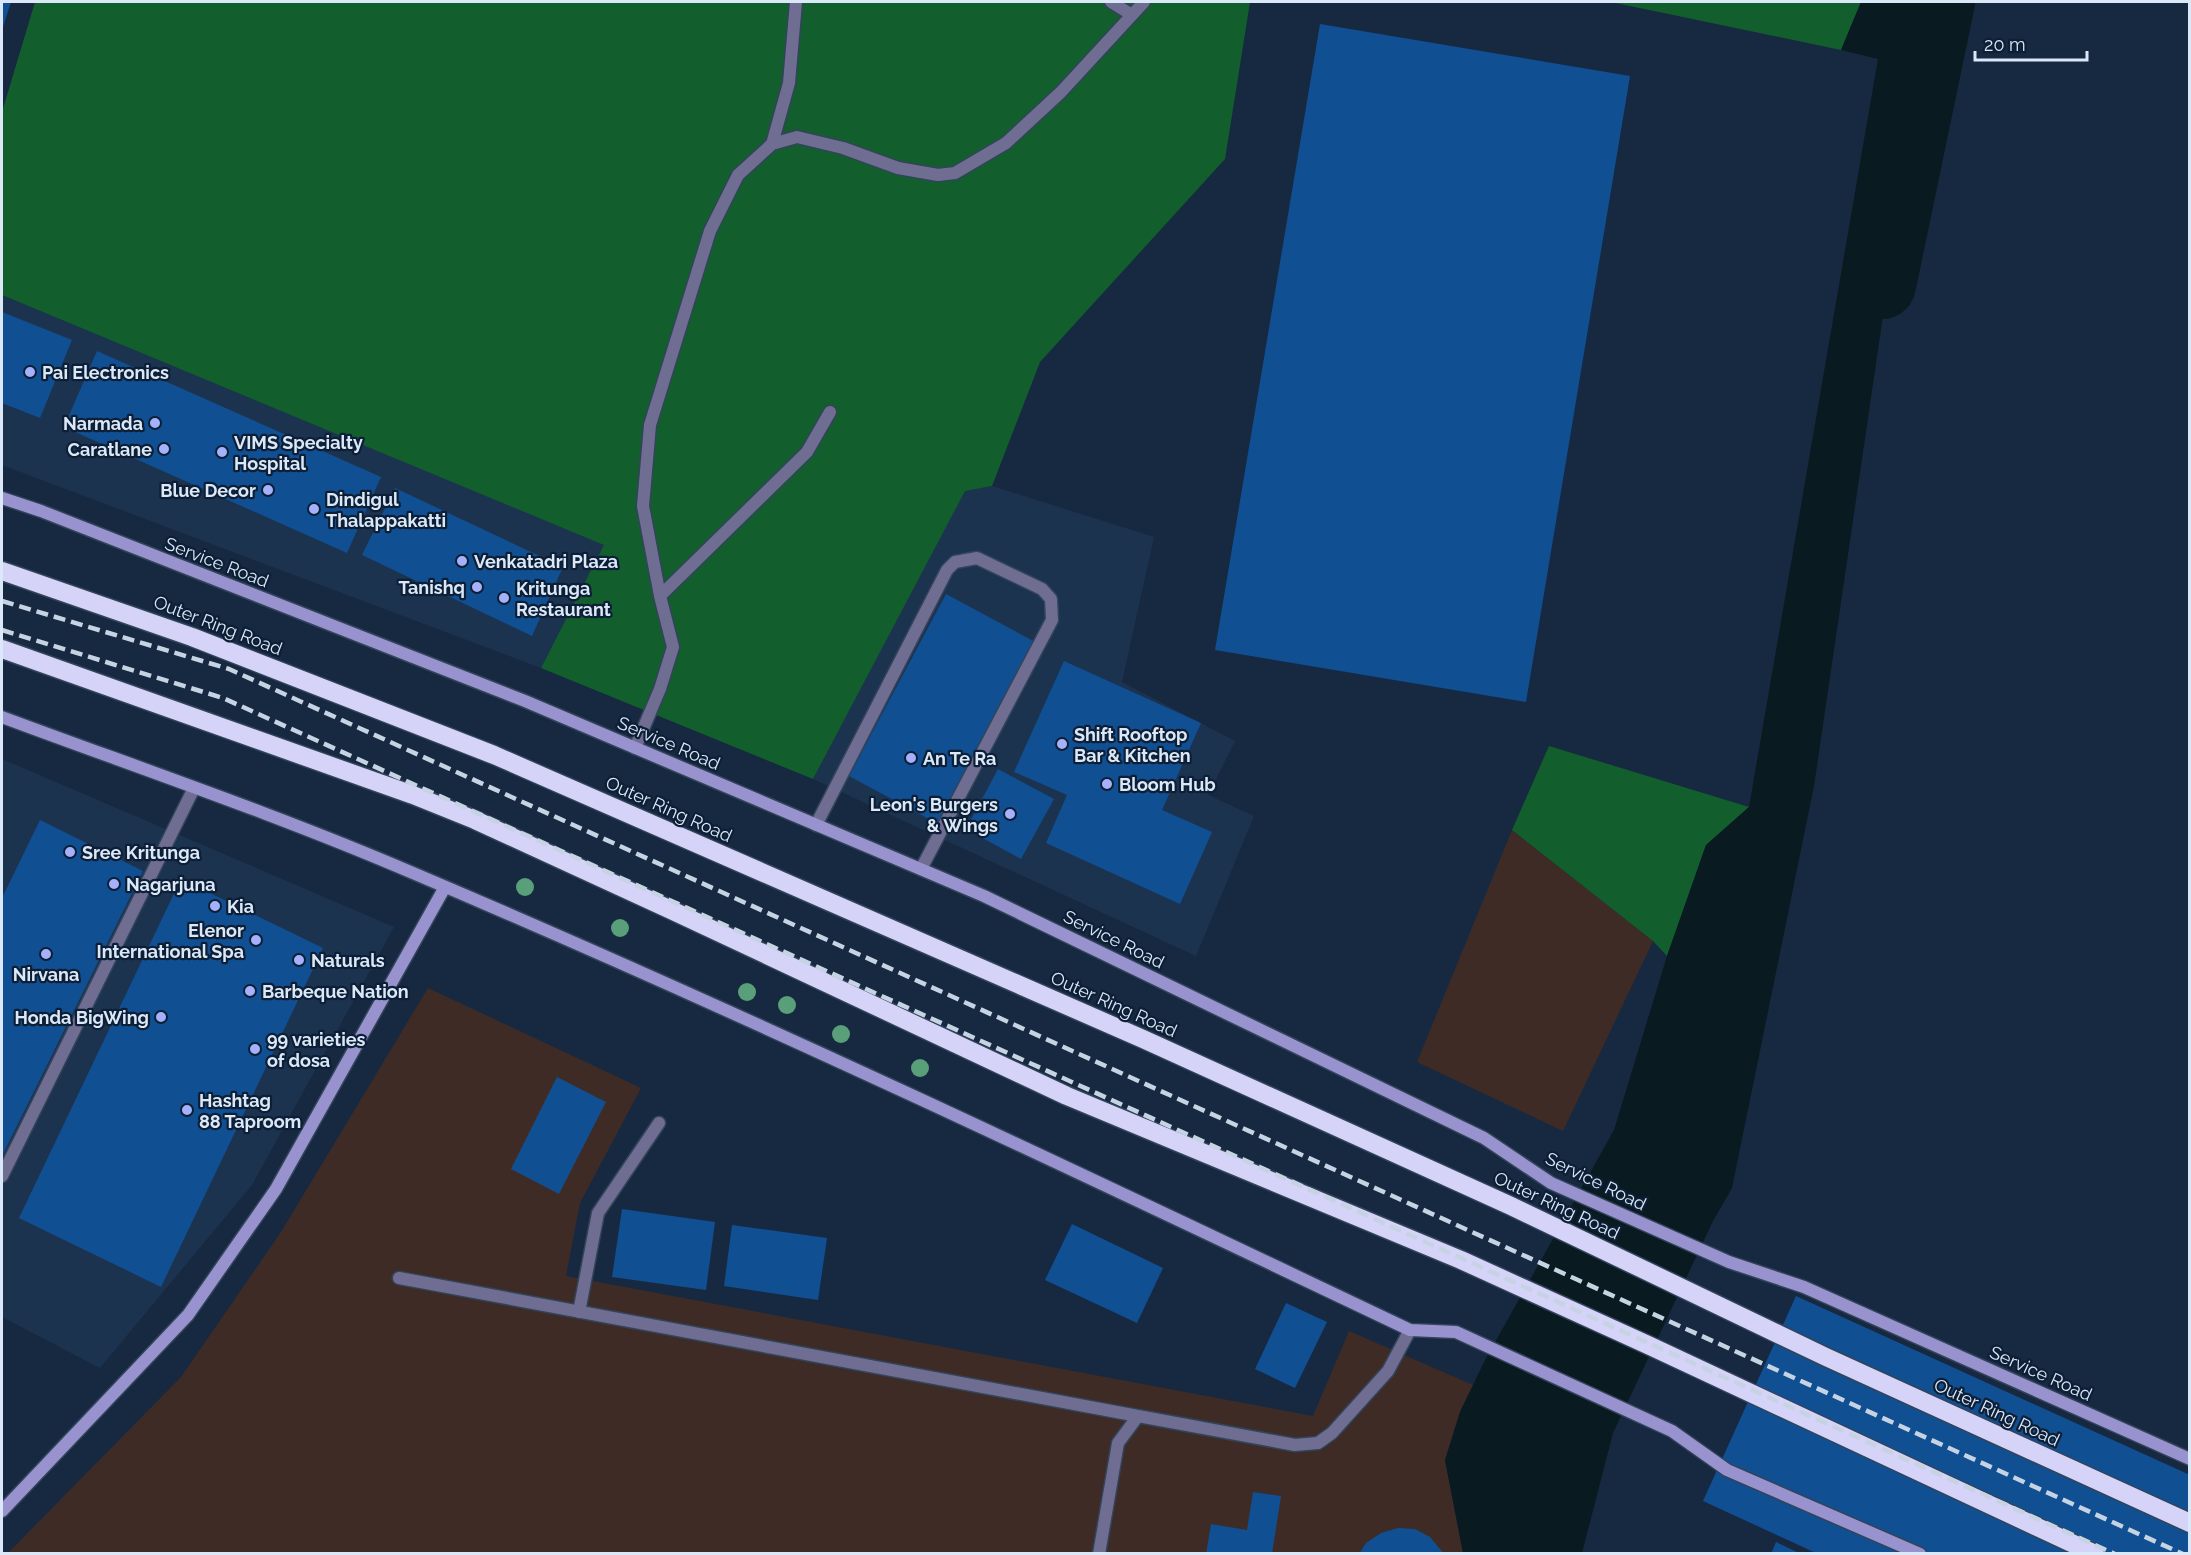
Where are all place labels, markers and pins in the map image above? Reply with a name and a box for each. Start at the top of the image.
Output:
place label: Pai Electronics [42,362,169,383]
marker: Pai Electronics [23,365,37,379]
place label: Narmada [63,413,143,434]
marker: Narmada [148,416,162,430]
place label: VIMS Specialty Hospital [234,432,363,474]
place label: Caratlane [68,439,152,460]
marker: Caratlane [157,442,171,456]
marker: VIMS Specialty Hospital [215,445,229,459]
place label: Blue Decor [160,480,256,501]
marker: Blue Decor [261,483,275,497]
place label: Dindigul Thalappakatti [326,489,446,531]
marker: Dindigul Thalappakatti [307,502,321,516]
place label: Venkatadri Plaza [474,551,618,572]
marker: Venkatadri Plaza [455,554,469,568]
place label: Tanishq [398,577,465,598]
place label: Kritunga Restaurant [516,578,611,620]
marker: Tanishq [470,580,484,594]
marker: Kritunga Restaurant [497,591,511,605]
place label: Shift Rooftop Bar & Kitchen [1074,724,1191,766]
marker: Shift Rooftop Bar & Kitchen [1055,737,1069,751]
place label: An Te Ra [923,748,996,769]
marker: An Te Ra [904,751,918,765]
place label: Bloom Hub [1119,774,1216,795]
marker: Bloom Hub [1100,777,1114,791]
place label: Leon's Burgers & Wings [870,794,998,836]
marker: Leon's Burgers & Wings [1003,807,1017,821]
place label: Sree Kritunga [82,842,200,863]
marker: Sree Kritunga [63,845,77,859]
place label: Nagarjuna [126,874,216,895]
marker: Nagarjuna [107,877,121,891]
place label: Kia [227,896,254,917]
marker: Kia [208,899,222,913]
place label: Elenor International Spa [96,920,244,962]
marker: Elenor International Spa [249,933,263,947]
marker: Nirvana [39,947,53,961]
place label: Naturals [311,950,385,971]
marker: Naturals [292,953,306,967]
place label: Nirvana [13,964,79,985]
place label: Barbeque Nation [262,981,409,1002]
marker: Barbeque Nation [243,984,257,998]
place label: Honda BigWing [14,1007,149,1028]
marker: Honda BigWing [154,1010,168,1024]
place label: 99 varieties of dosa [267,1029,366,1071]
marker: 99 varieties of dosa [248,1042,262,1056]
place label: Hashtag 88 Taproom [199,1090,301,1132]
marker: Hashtag 88 Taproom [180,1103,194,1117]

